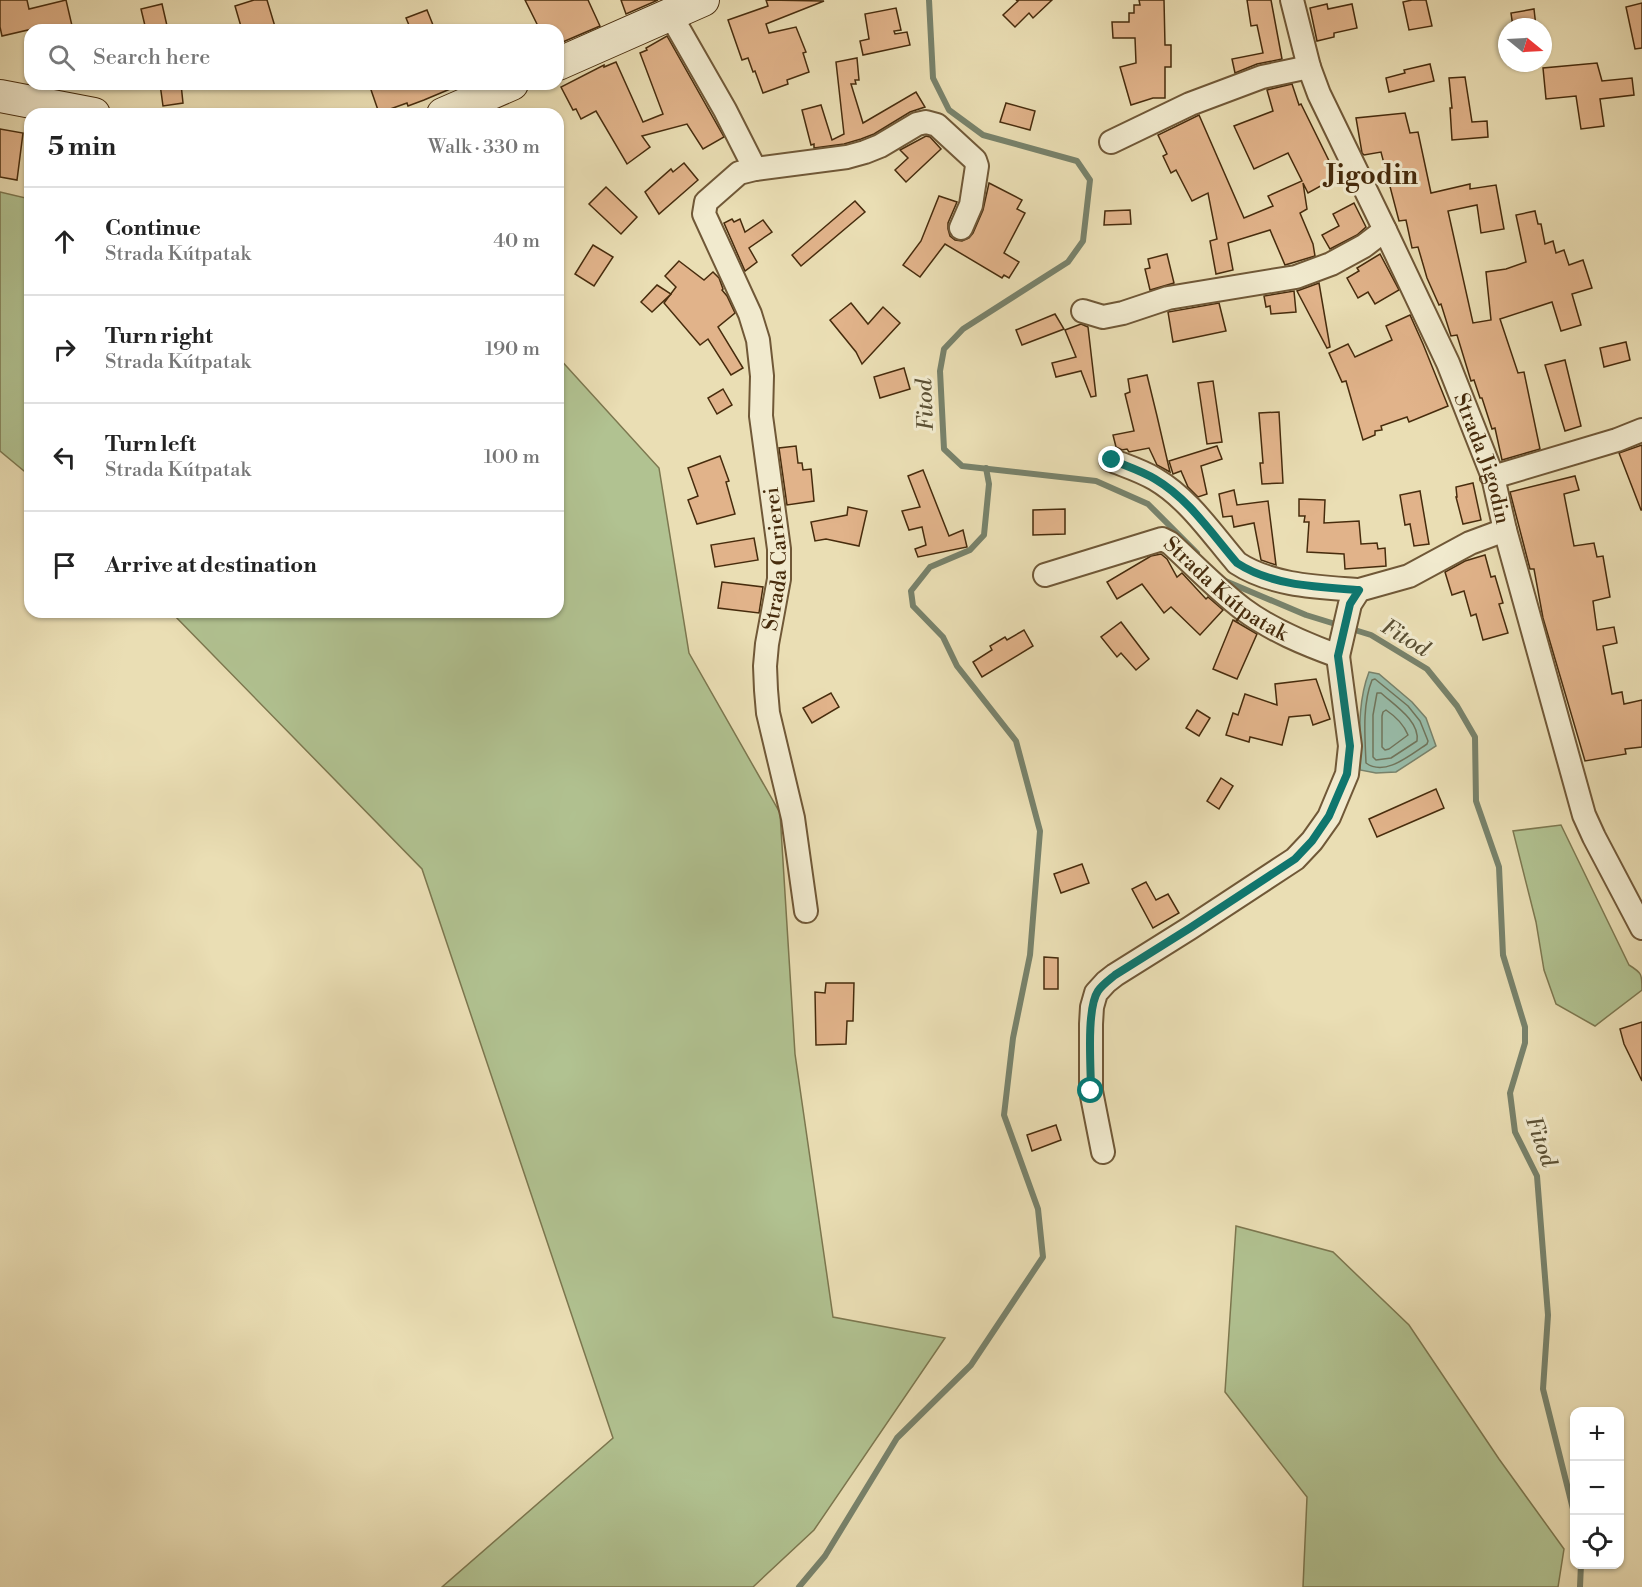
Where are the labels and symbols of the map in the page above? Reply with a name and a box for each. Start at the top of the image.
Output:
north arrow [1498,18,1552,72]
district label: Jigodin [1322,159,1419,193]
water label: Fitod [911,377,940,431]
street label: Strada Jigodin [1447,390,1515,527]
route end [1098,446,1124,472]
street label: Strada Carierei [758,485,793,633]
street label: Strada Kútpatak [1158,531,1293,648]
water label: Fitod [1376,613,1436,664]
route start [1077,1077,1103,1103]
water label: Fitod [1519,1113,1563,1172]

